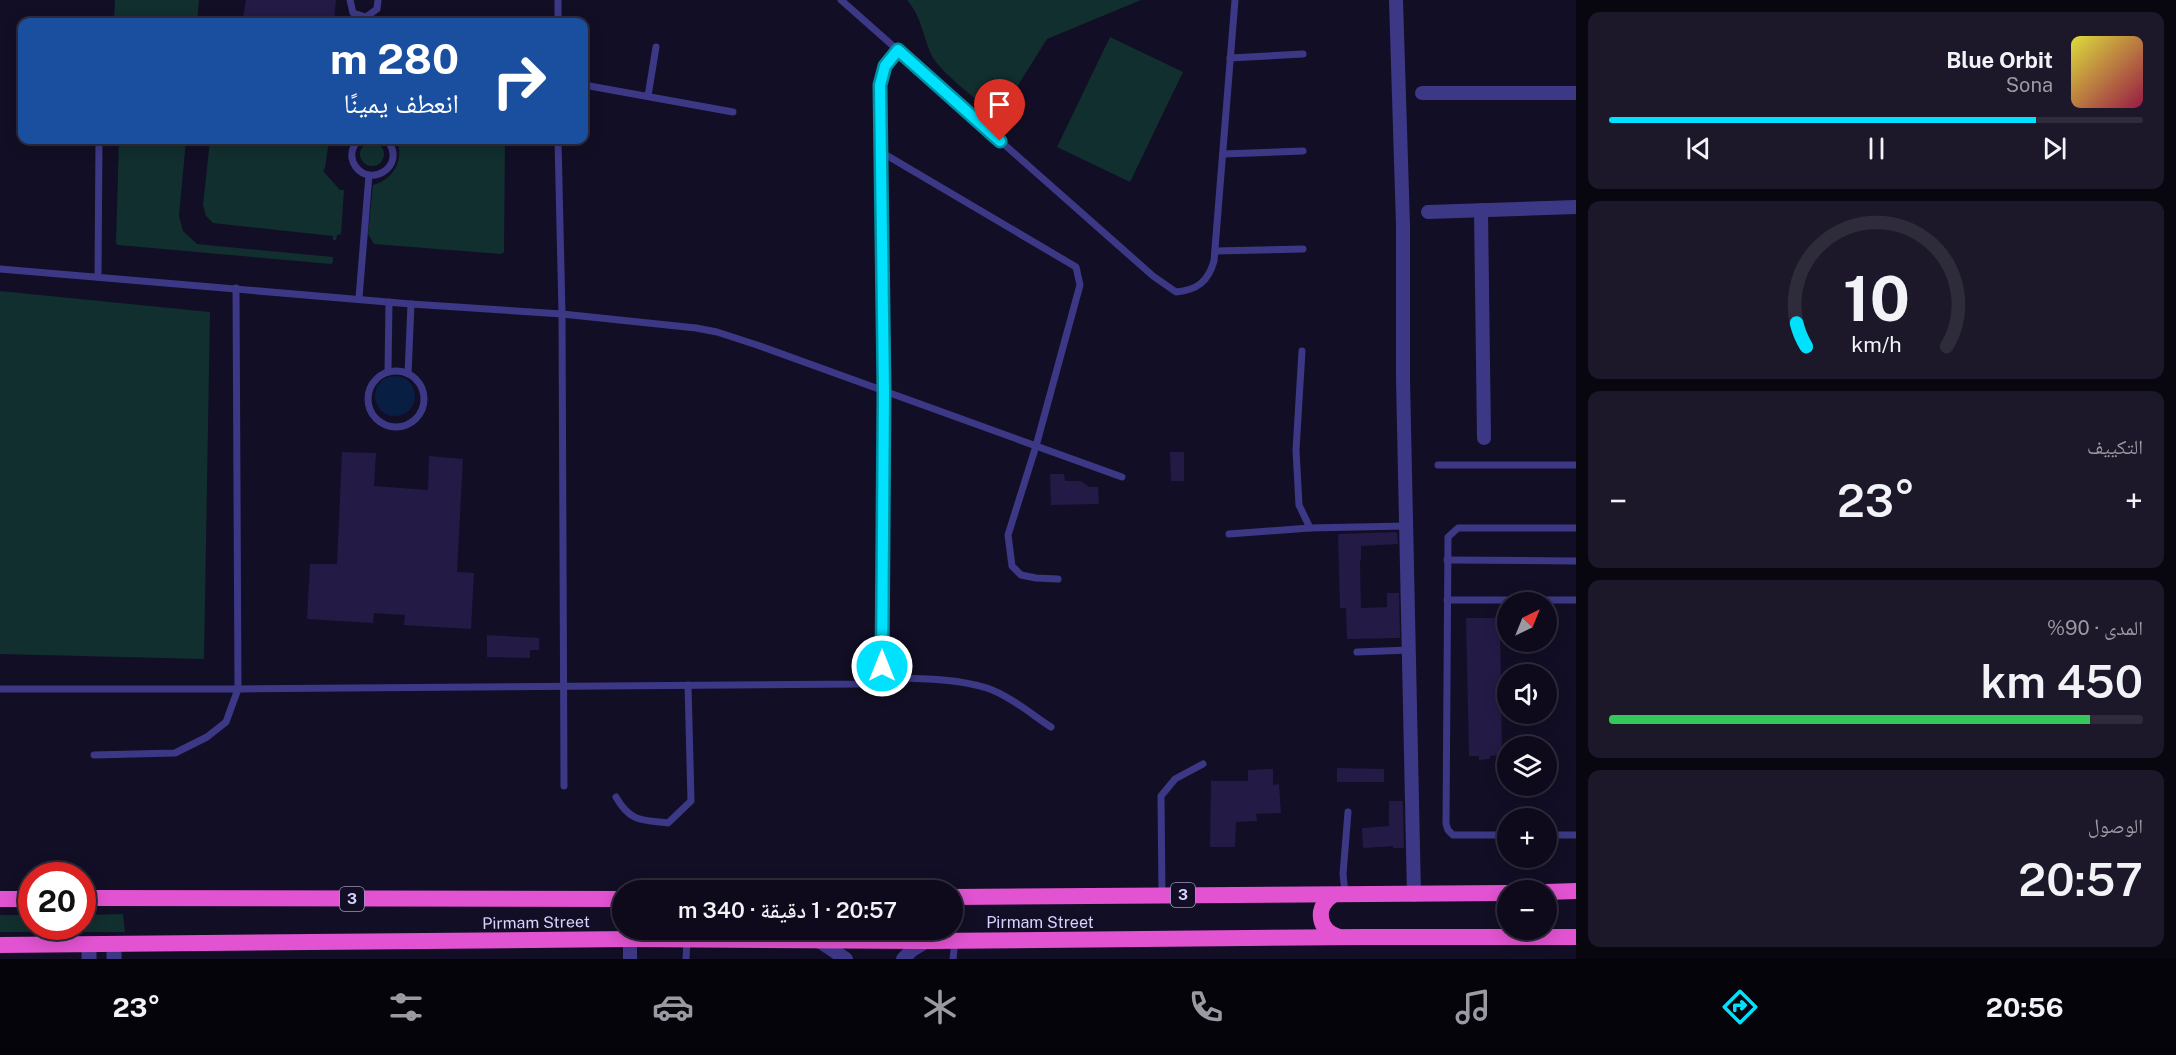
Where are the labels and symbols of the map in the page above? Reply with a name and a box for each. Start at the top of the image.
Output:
pin [974,79,1025,141]
north arrow [1497,592,1557,652]
position arrow [850,634,914,698]
speed limit sign: 20 [18,862,96,940]
road number: 3 [1171,883,1195,907]
road number: 3 [340,887,364,911]
street label: Pirmam Street [482,912,590,933]
street label: Pirmam Street [986,913,1094,932]

